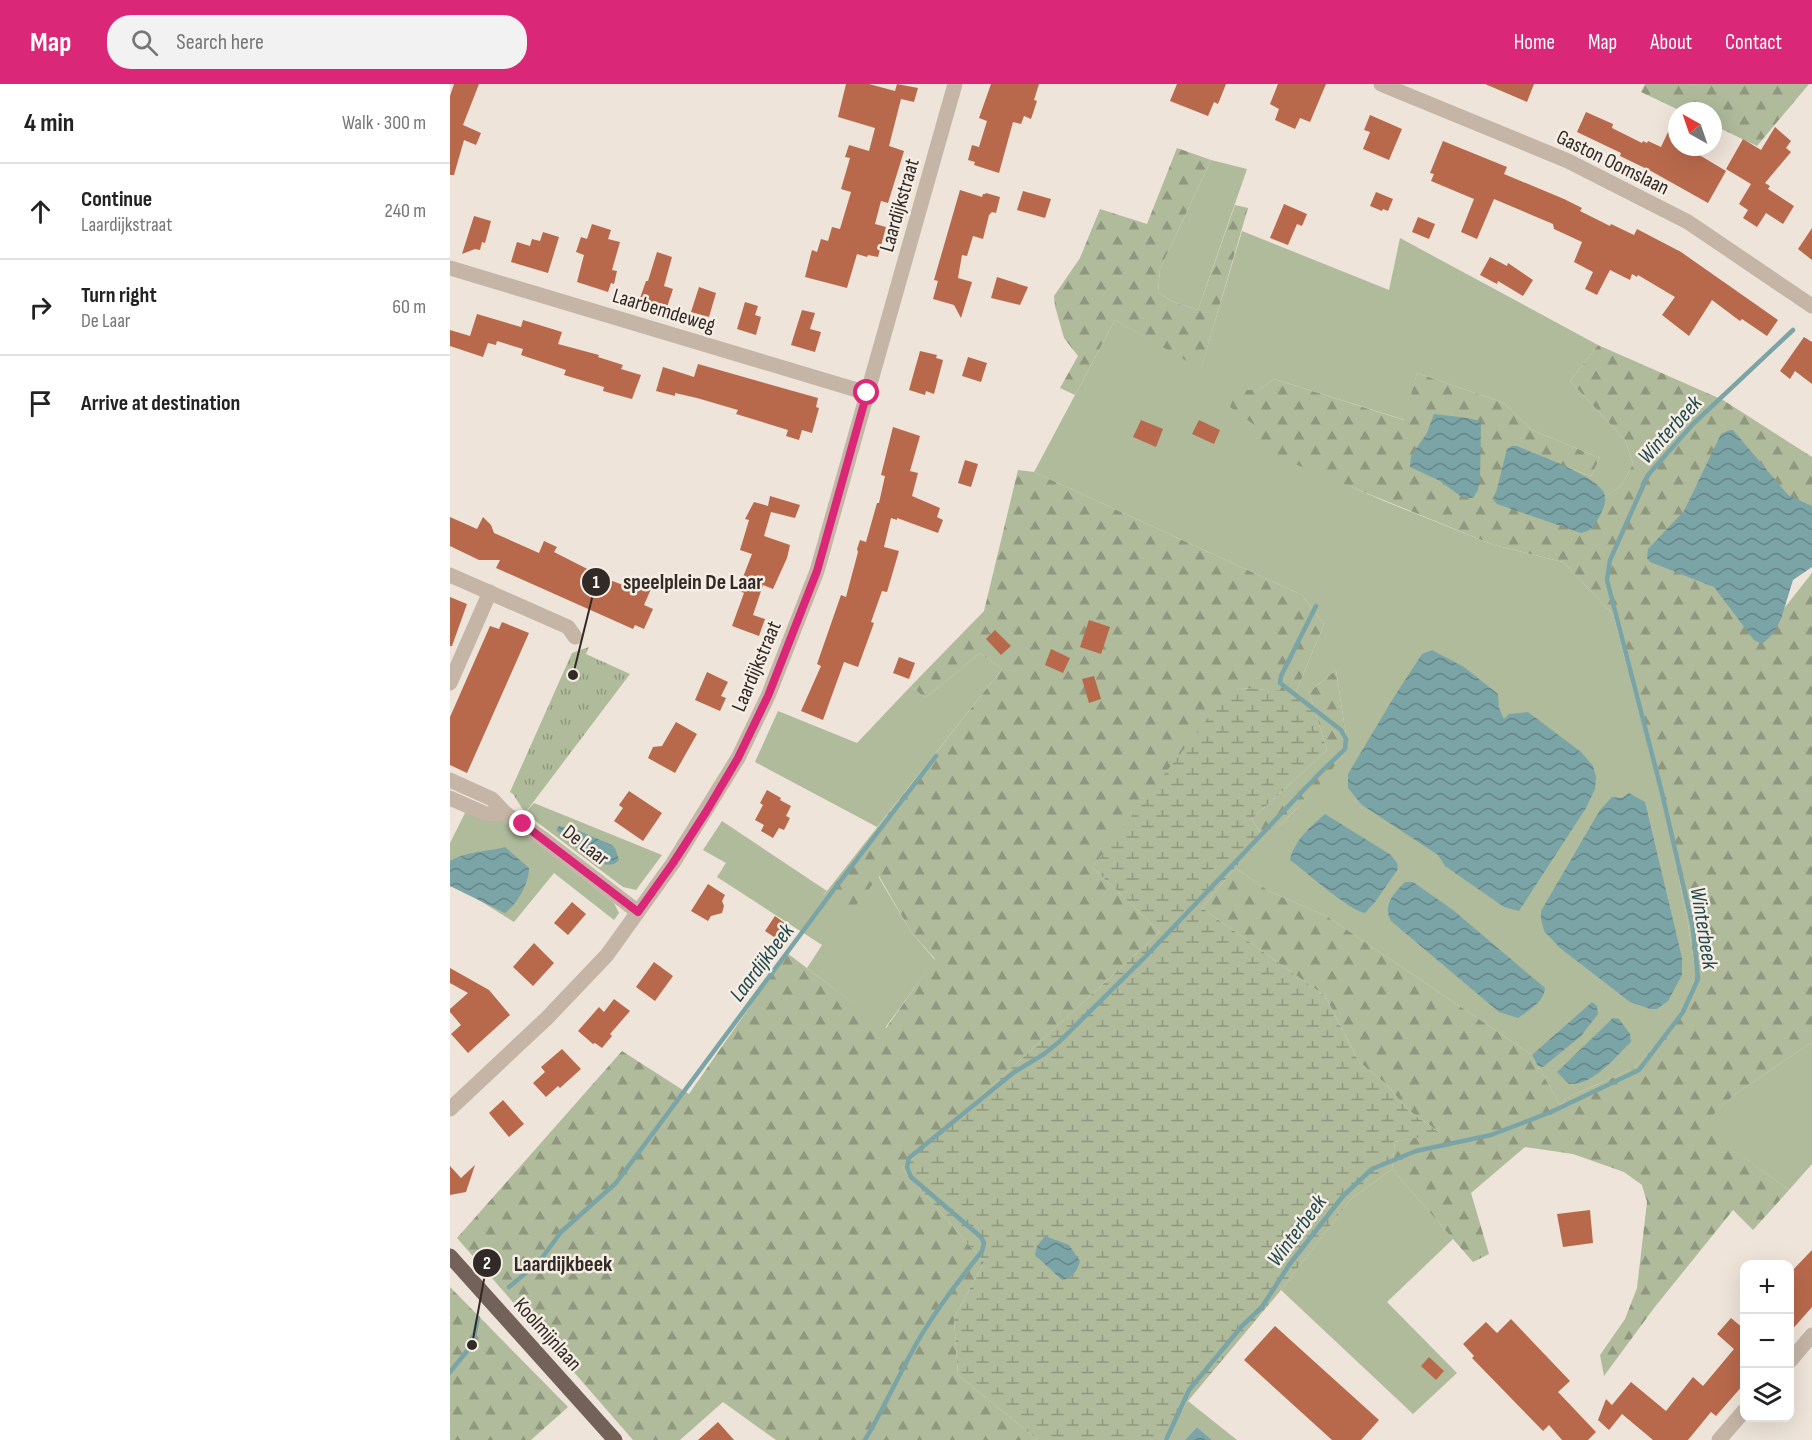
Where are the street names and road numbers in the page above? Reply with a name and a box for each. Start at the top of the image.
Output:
street label: Gaston Oomslaan [1552,124,1673,201]
street label: Laardijkstraat [874,156,925,255]
street label: Laarbemdeweg [609,283,718,338]
street label: Laardijkstraat [726,617,787,715]
street label: De Laar [557,820,614,871]
street label: Koolmijnlaan [508,1293,587,1376]

